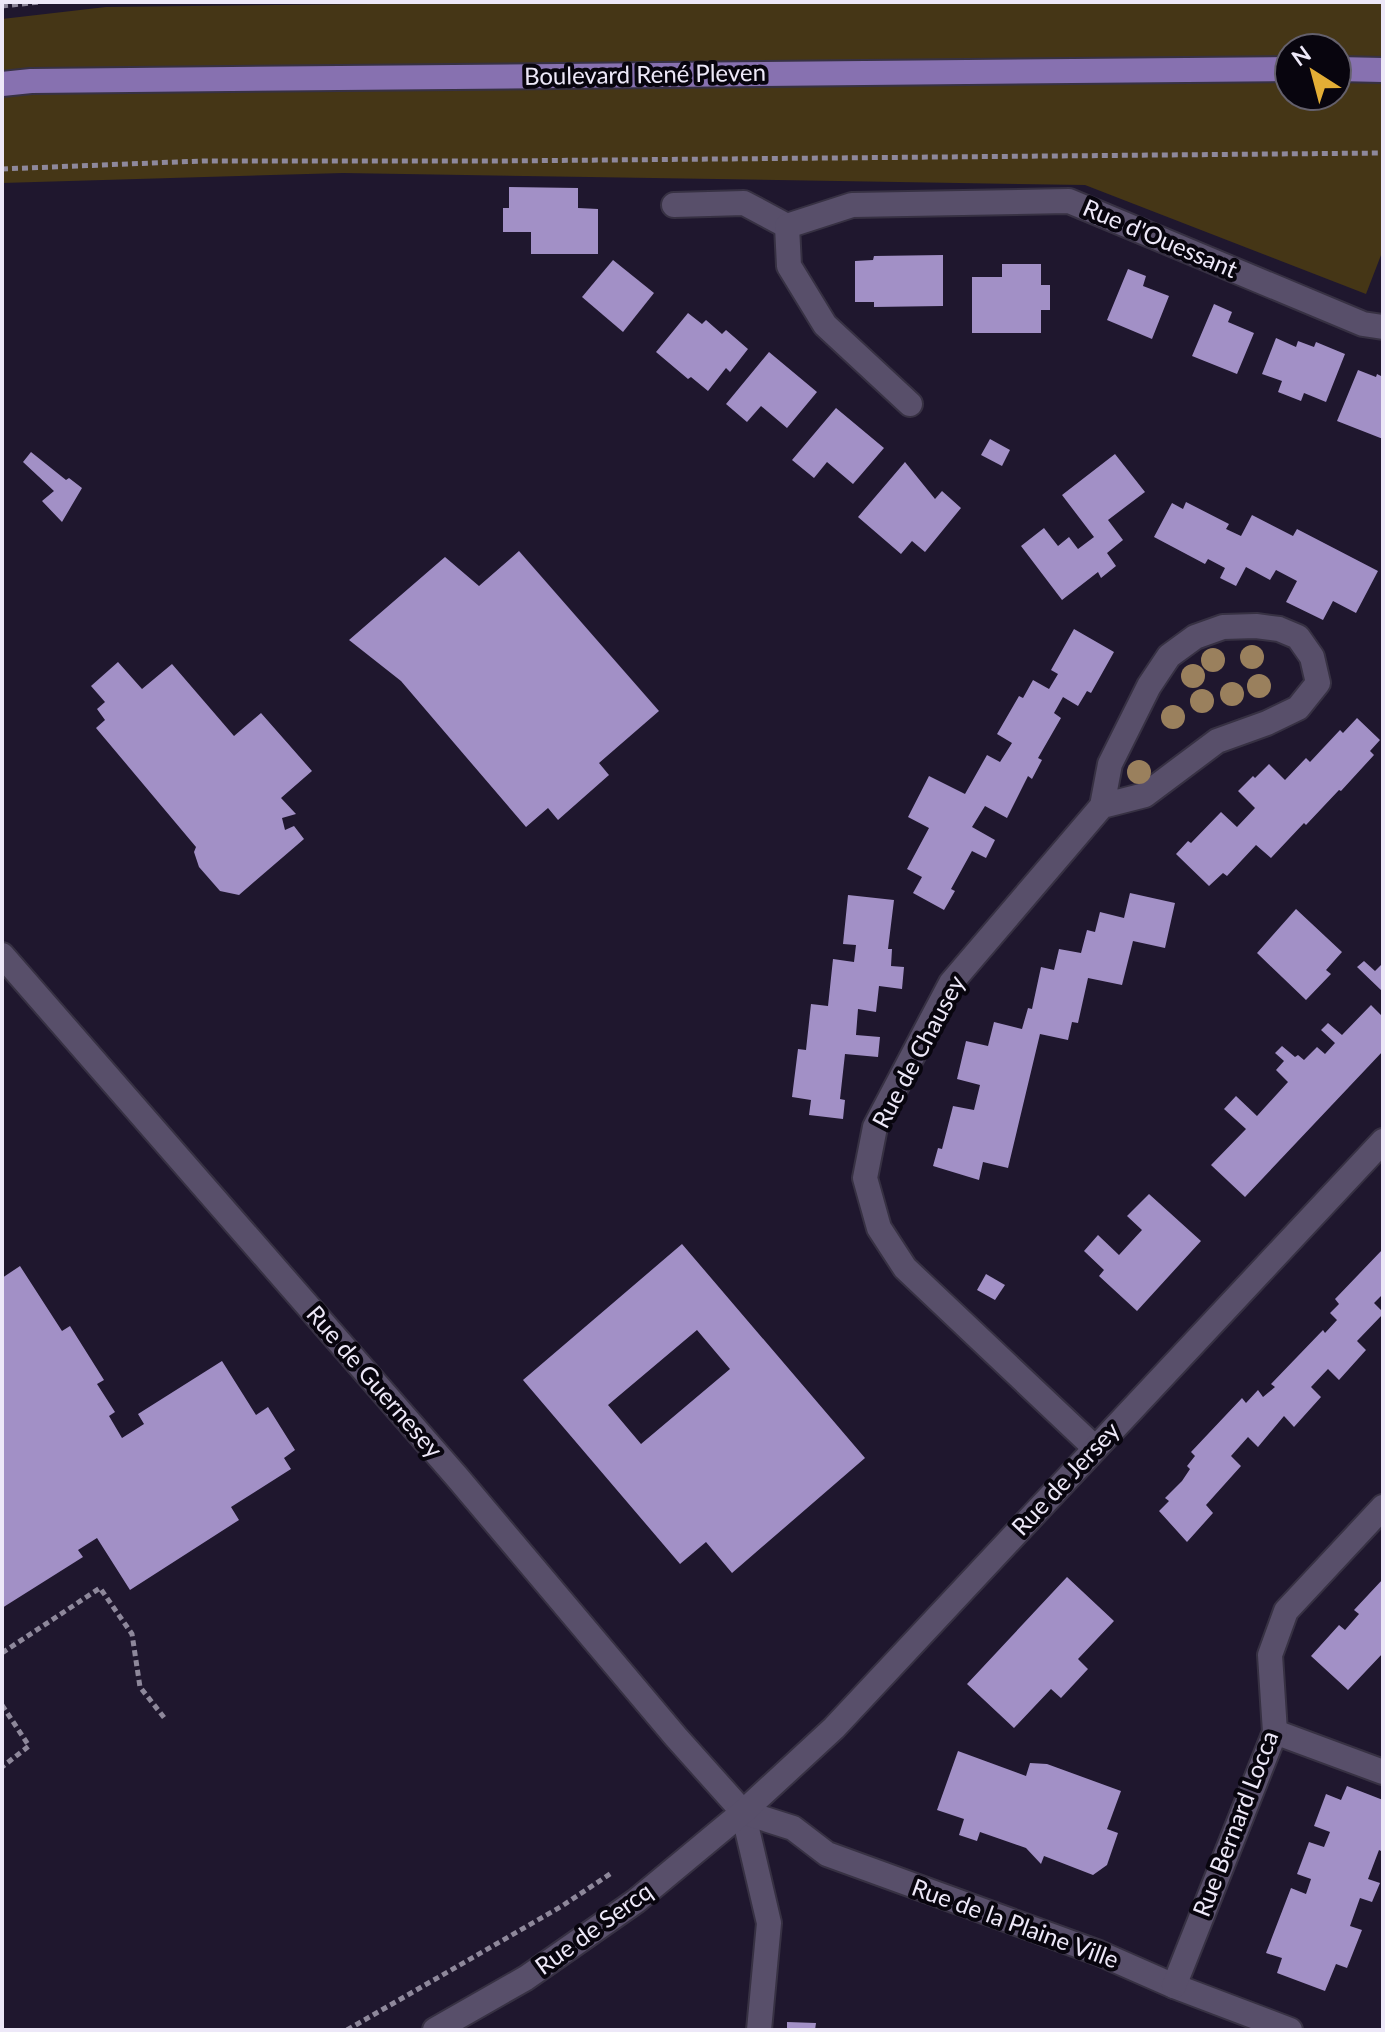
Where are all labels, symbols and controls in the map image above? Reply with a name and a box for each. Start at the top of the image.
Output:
north arrow [1273,32,1353,112]
text: N [1286,40,1316,71]
street label: Boulevard René Pleven [524,57,766,90]
street label: Rue d'Ouessant [1079,192,1242,283]
street label: Rue de Chausey [865,969,970,1133]
street label: Rue de Guernesey [301,1299,450,1464]
street label: Rue de Jersey [1005,1415,1125,1541]
street label: Rue Bernard Locca [1186,1727,1283,1920]
street label: Rue de la Plaine Ville [908,1872,1123,1973]
street label: Rue de Sercq [529,1876,657,1980]

